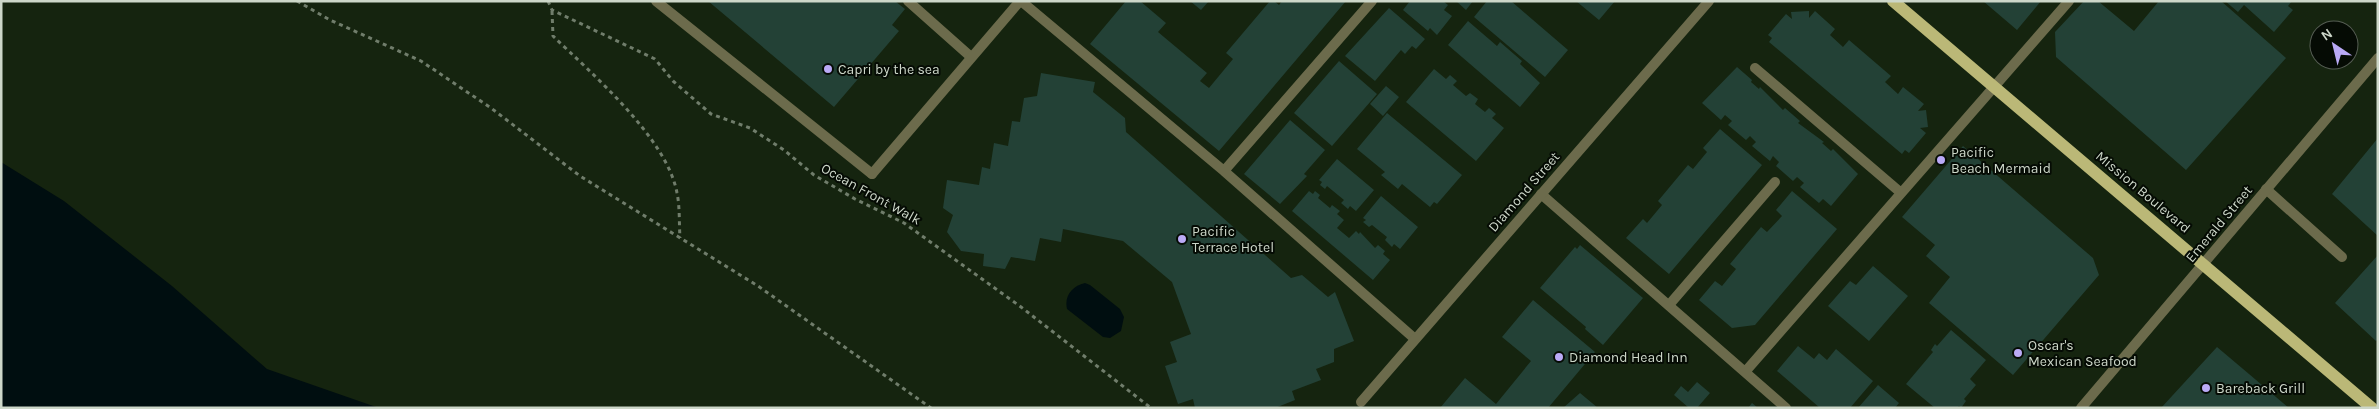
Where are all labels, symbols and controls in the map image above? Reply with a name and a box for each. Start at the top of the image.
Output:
north arrow [2309,20,2359,70]
text: N [2318,25,2336,45]
place label: Capri by the sea [838,61,940,78]
marker: Capri by the sea [822,63,834,75]
place label: Pacific Beach Mermaid [1951,144,2051,177]
street label: Mission Boulevard [2092,147,2194,237]
street label: Diamond Street [1485,149,1563,235]
marker: Pacific Beach Mermaid [1935,154,1947,166]
street label: Ocean Front Walk [818,160,924,229]
street label: Emerald Street [2182,182,2256,266]
place label: Pacific Terrace Hotel [1192,223,1274,256]
marker: Pacific Terrace Hotel [1176,233,1188,245]
place label: Oscar's Mexican Seafood [2028,337,2137,370]
marker: Oscar's Mexican Seafood [2012,347,2024,359]
place label: Diamond Head Inn [1569,349,1688,366]
marker: Diamond Head Inn [1553,351,1565,363]
place label: Bareback Grill [2216,380,2305,397]
marker: Bareback Grill [2200,382,2212,394]

